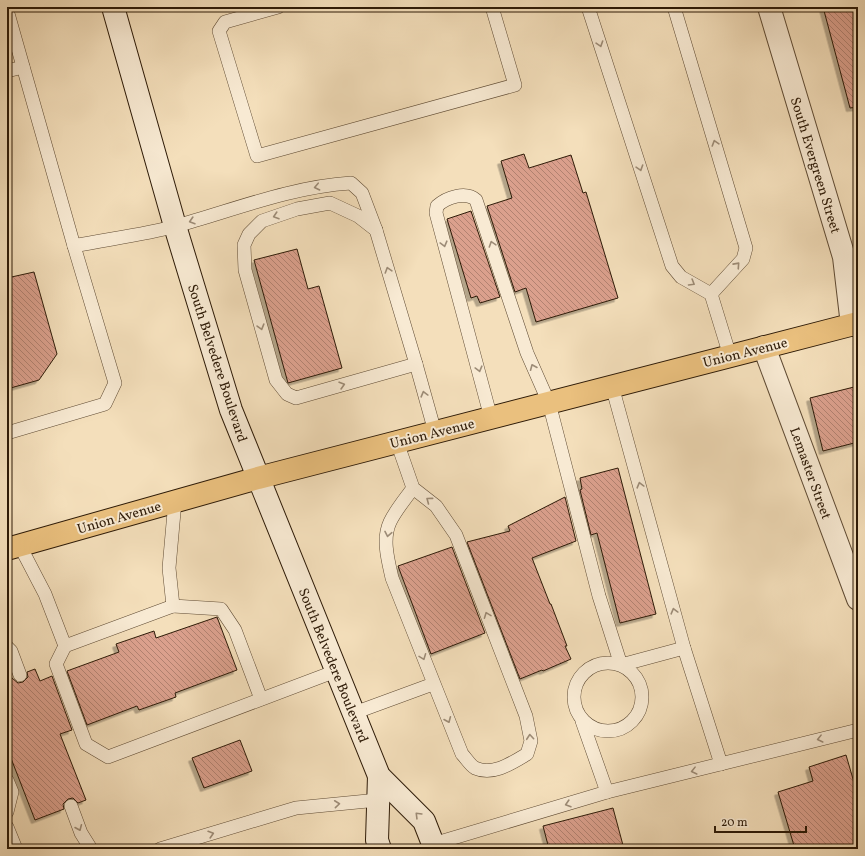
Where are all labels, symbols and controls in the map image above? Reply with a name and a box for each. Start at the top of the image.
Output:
one-way arrow [595,40,604,47]
street label: South Evergreen Street [785,95,844,236]
one-way arrow [711,139,720,146]
one-way arrow [635,164,644,171]
one-way arrow [314,182,320,190]
one-way arrow [273,211,280,220]
one-way arrow [189,216,196,225]
one-way arrow [488,240,496,247]
one-way arrow [440,241,448,247]
one-way arrow [732,263,739,270]
one-way arrow [384,266,393,273]
one-way arrow [688,279,695,286]
street label: South Belvedere Boulevard [182,282,251,445]
one-way arrow [256,324,265,331]
street label: Union Avenue [701,334,790,373]
one-way arrow [530,363,538,370]
one-way arrow [474,366,483,373]
one-way arrow [338,381,345,390]
one-way arrow [421,391,429,398]
street label: Union Avenue [388,415,477,454]
street label: Lemaster Street [784,425,835,522]
one-way arrow [636,482,644,489]
street label: Union Avenue [75,497,164,539]
one-way arrow [426,498,433,505]
one-way arrow [384,531,392,537]
street label: South Belvedere Boulevard [293,585,372,746]
one-way arrow [670,608,679,615]
one-way arrow [483,611,491,618]
one-way arrow [418,654,426,661]
one-way arrow [443,715,451,723]
one-way arrow [525,734,534,740]
one-way arrow [817,735,823,743]
one-way arrow [691,766,697,774]
one-way arrow [565,799,572,808]
one-way arrow [334,800,340,809]
scale bar [715,808,806,834]
one-way arrow [415,812,422,820]
text: 20 m [721,815,748,831]
one-way arrow [75,825,83,832]
one-way arrow [207,830,214,839]

